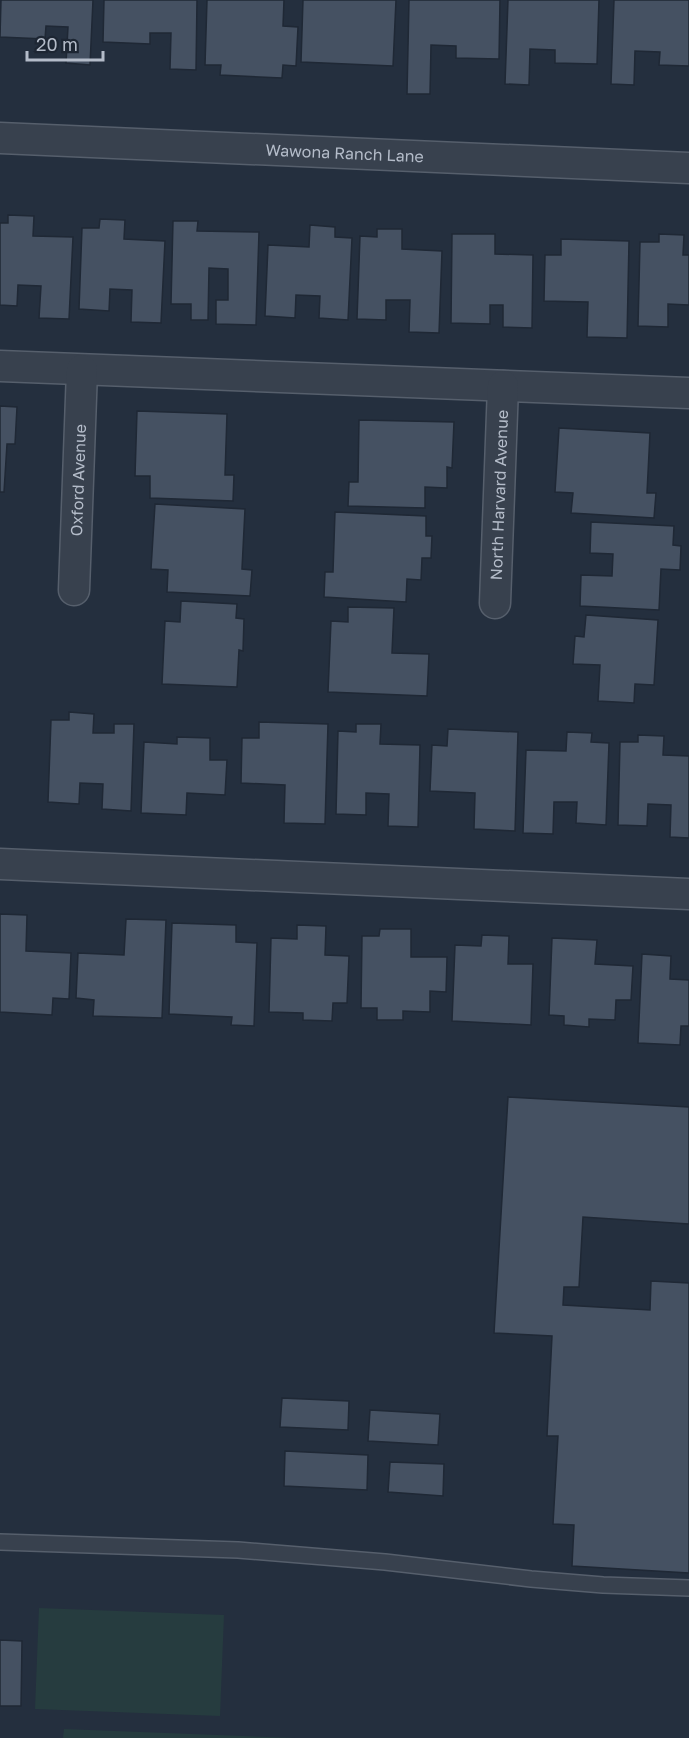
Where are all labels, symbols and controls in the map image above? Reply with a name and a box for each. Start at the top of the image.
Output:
scale bar [27,24,104,62]
text: 20 m [36,33,78,55]
street label: Wawona Ranch Lane [265,140,424,166]
street label: North Harvard Avenue [486,409,512,581]
street label: Oxford Avenue [66,424,90,537]

